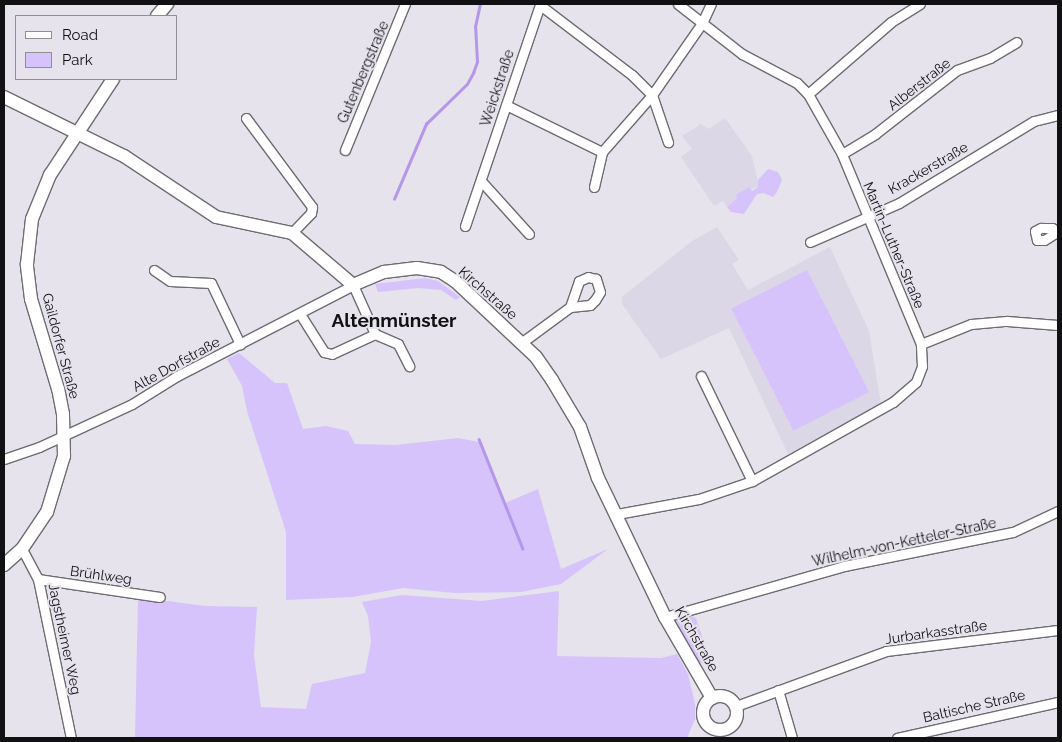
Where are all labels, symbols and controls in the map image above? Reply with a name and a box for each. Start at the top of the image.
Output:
legend [15,15,178,80]
street label: Gutenbergstraße [334,18,392,126]
text: Road [62,26,98,44]
street label: Weickstraße [477,47,517,129]
text: Park [62,51,93,69]
street label: Alberstraße [884,54,954,114]
street label: Krackerstraße [885,138,971,198]
street label: Martin-Luther-Straße [860,179,928,311]
street label: Kirchstraße [455,263,521,323]
street label: Gaildorfer Straße [39,291,83,401]
district label: Altenmünster [332,310,456,332]
street label: Alte Dorfstraße [129,333,223,395]
street label: Wilhelm-von-Ketteler-Straße [810,514,998,570]
street label: Brühlweg [69,562,133,588]
street label: Jagstheimer Weg [45,582,85,696]
street label: Kirchstraße [672,603,722,675]
street label: Jurbarkasstraße [884,617,988,647]
street label: Baltische Straße [921,686,1027,726]

